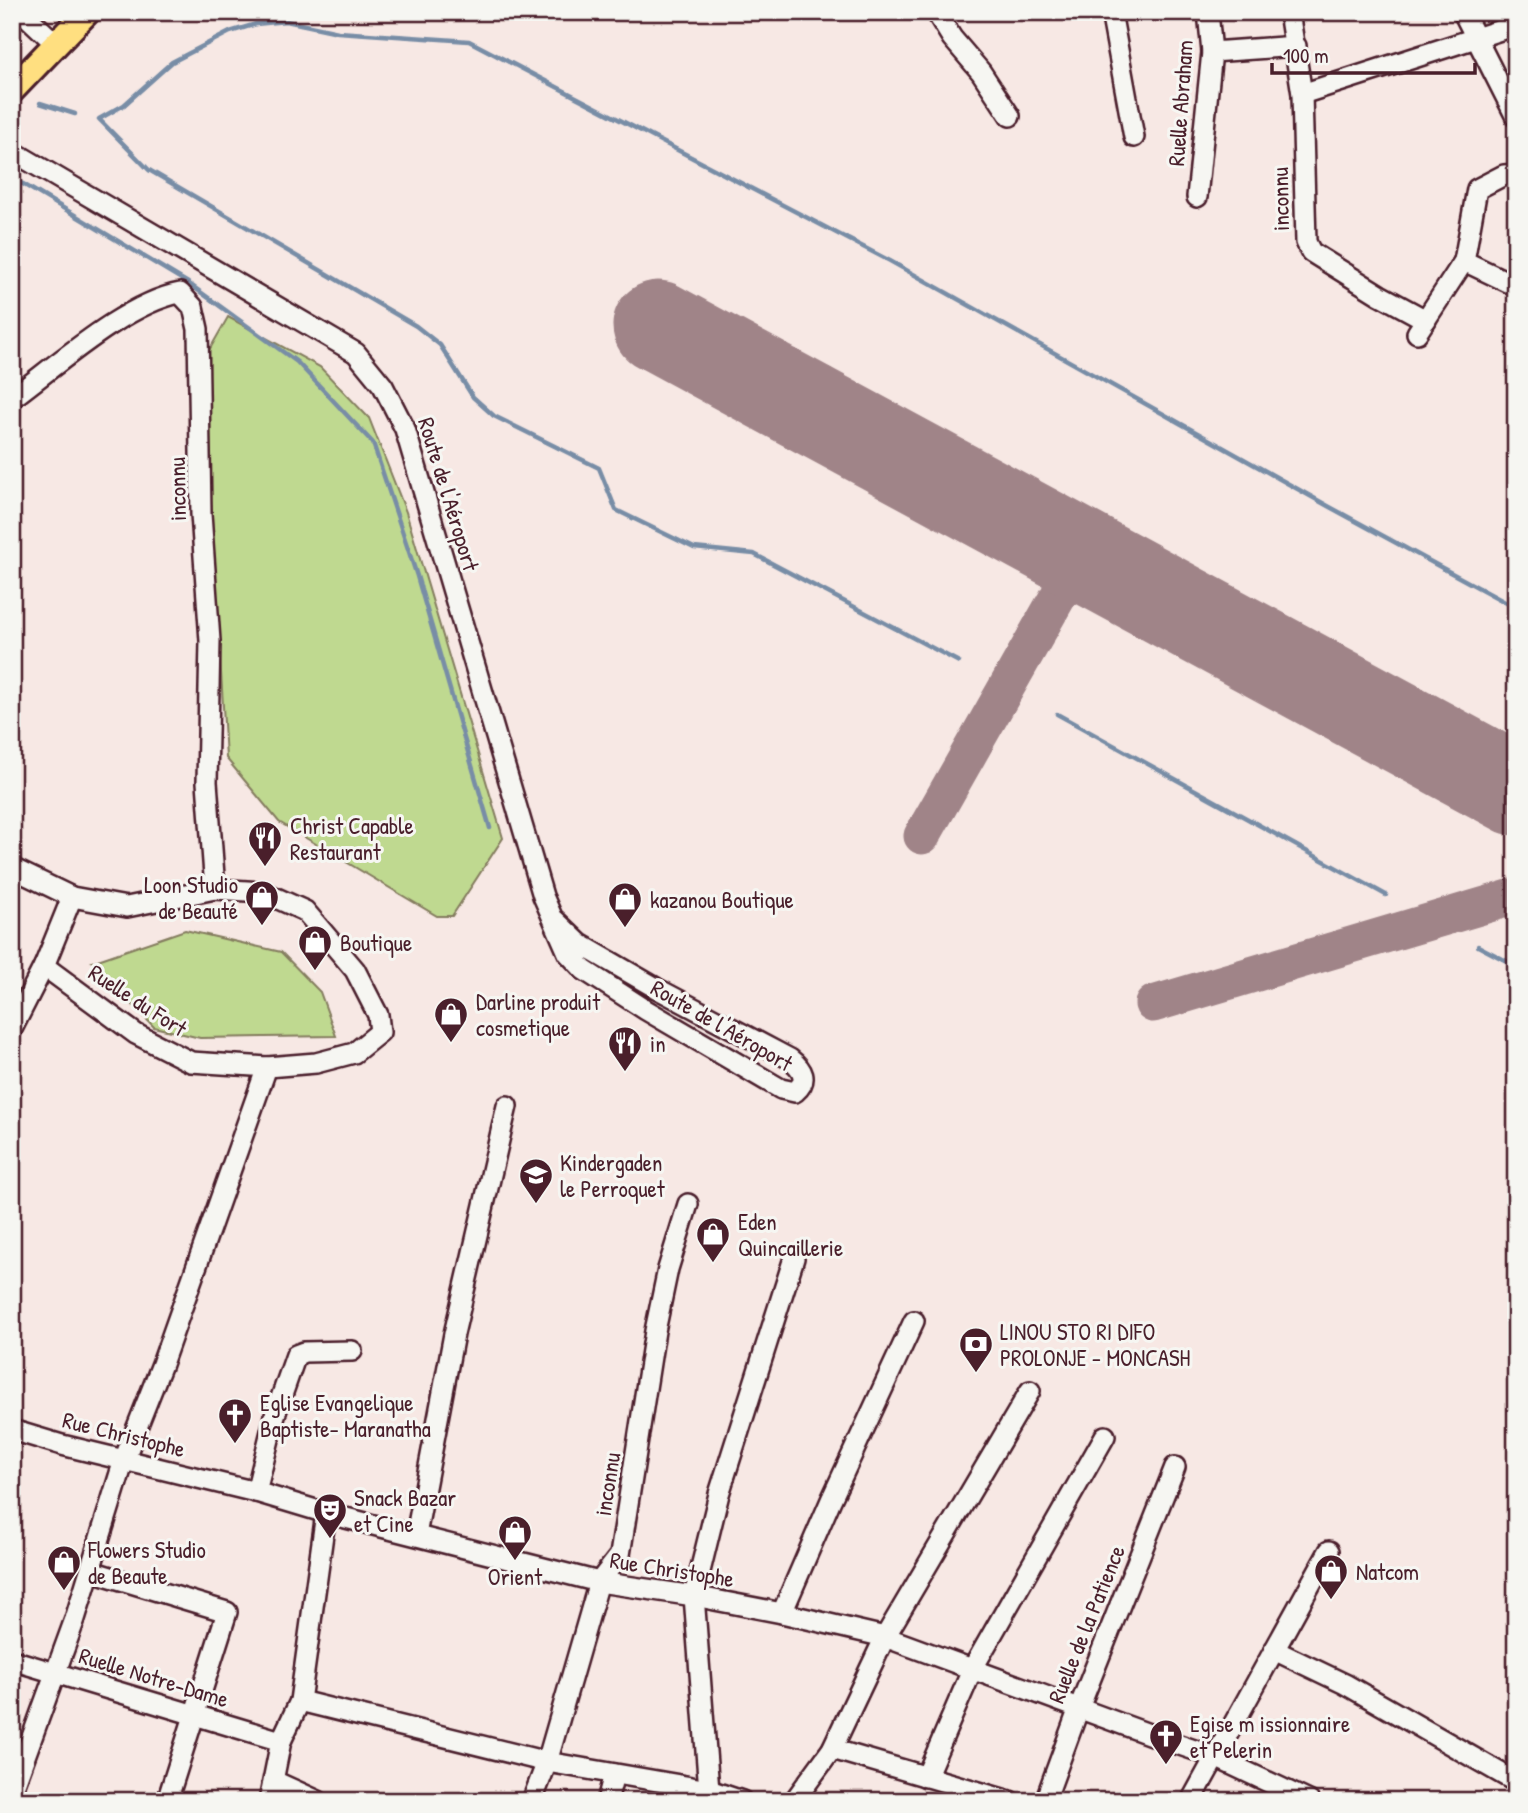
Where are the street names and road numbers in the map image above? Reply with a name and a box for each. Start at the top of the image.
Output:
street label: Ruelle Abraham [1160,39,1200,167]
street label: inconnu [1264,167,1296,231]
street label: Route de l'Aéroport [411,413,487,576]
street label: inconnu [161,457,193,521]
street label: Ruelle du Fort [83,957,194,1044]
street label: Route de l'Aéroport [645,972,800,1079]
street label: Rue Christophe [60,1404,188,1464]
street label: inconnu [587,1450,627,1518]
street label: Ruelle de la Patience [1040,1540,1132,1708]
street label: Rue Christophe [608,1544,736,1594]
street label: Ruelle Notre-Dame [76,1640,232,1714]

